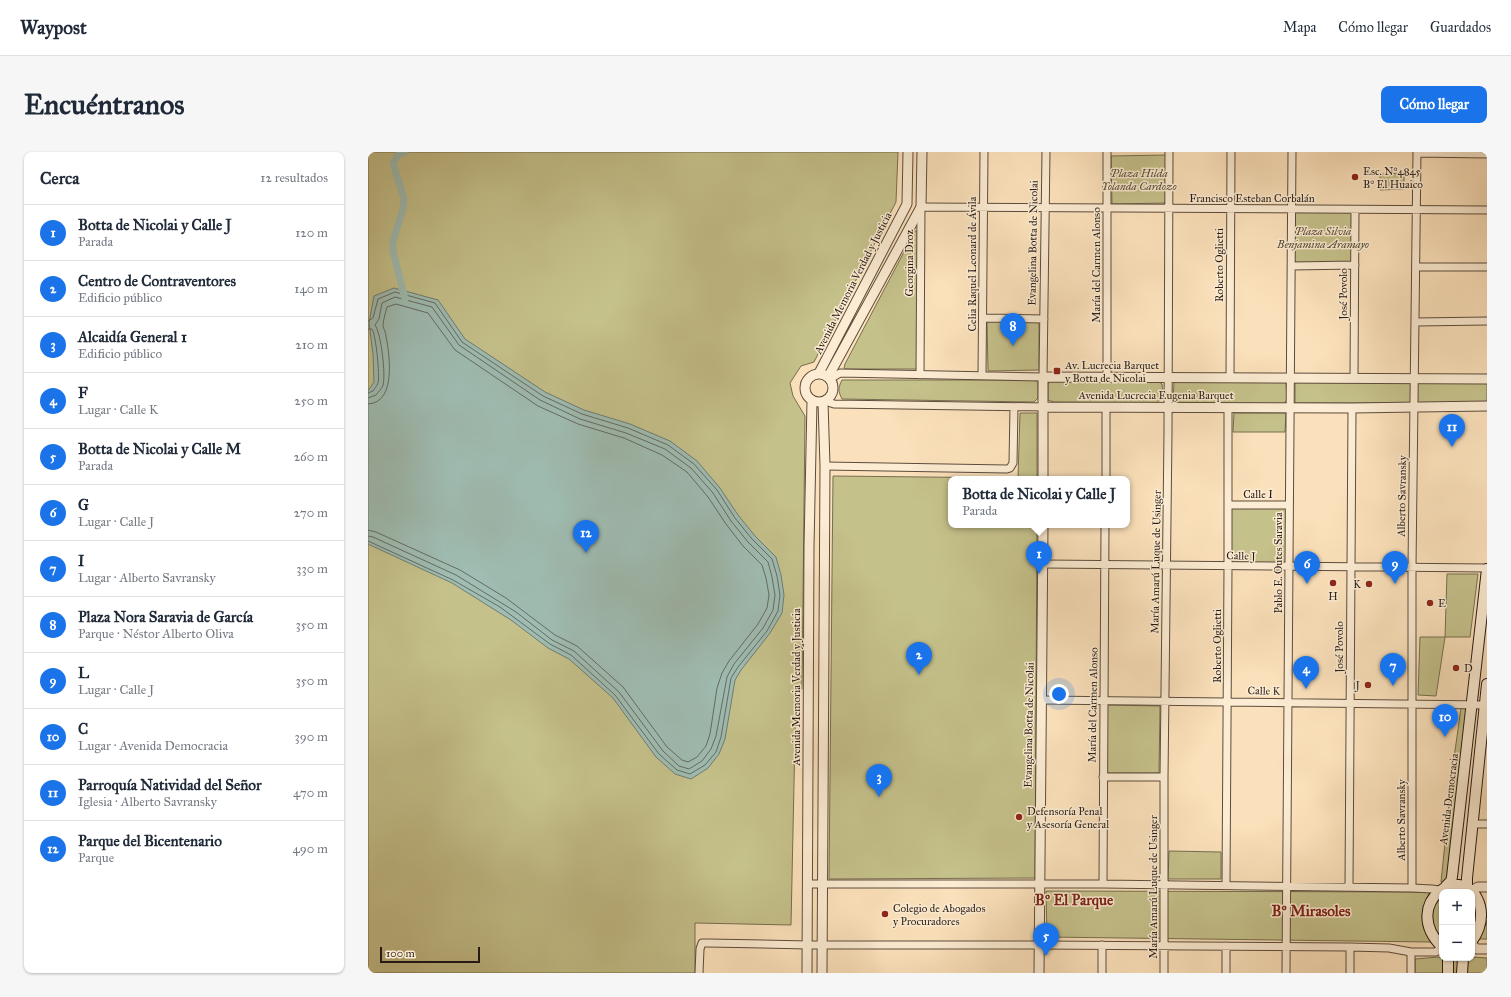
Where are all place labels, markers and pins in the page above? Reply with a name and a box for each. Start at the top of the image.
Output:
place label: Esc. N°4845 B° El Huaico [1363,165,1423,191]
marker: Esc. N°4845 B° El Huaico [1350,172,1360,182]
pin: 8 [1000,313,1026,346]
place label: Av. Lucrecia Barquet y Botta de Nicolai [1064,359,1159,385]
marker: Av. Lucrecia Barquet y Botta de Nicolai [1052,366,1062,376]
pin: 11 [1439,414,1465,447]
pin: 12 [573,520,599,553]
pin: 1 [1026,541,1052,574]
pin: 6 [1294,551,1320,584]
pin: 9 [1382,551,1408,584]
marker: H [1328,578,1338,588]
place label: K [1353,578,1362,591]
marker: K [1364,579,1374,589]
place label: H [1328,590,1338,603]
place label: E [1438,597,1446,610]
marker: E [1425,598,1435,608]
pin: 2 [906,642,932,675]
pin: 7 [1380,653,1406,686]
pin: 4 [1293,656,1319,689]
place label: D [1464,662,1473,675]
marker: D [1451,663,1461,673]
place label: J [1355,679,1361,693]
marker: J [1363,680,1373,690]
pin: 10 [1432,704,1458,737]
pin: 3 [866,764,892,797]
place label: Defensoría Penal y Asesoría General [1027,805,1109,831]
marker: Defensoría Penal y Asesoría General [1014,812,1024,822]
place label: Colegio de Abogados y Procuradores [893,902,985,928]
marker: Colegio de Abogados y Procuradores [880,909,890,919]
pin: 5 [1033,923,1059,956]

